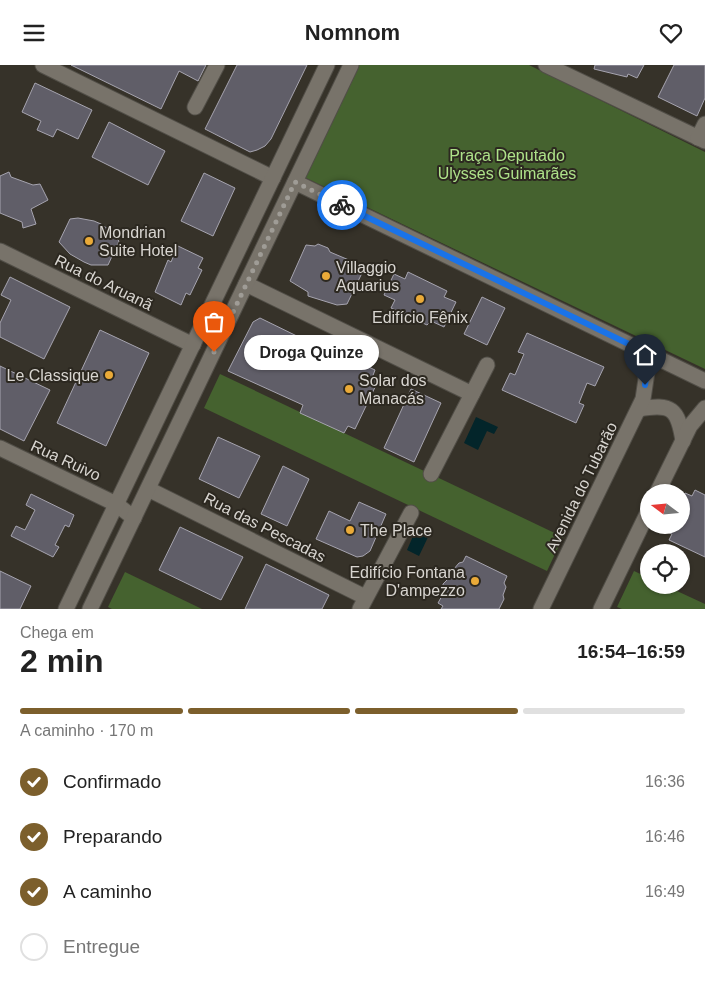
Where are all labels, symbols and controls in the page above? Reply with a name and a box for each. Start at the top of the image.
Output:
icon: menu [20,19,48,47]
icon: heart [657,19,685,47]
text: Nomnom [305,20,400,45]
park label: Praça Deputado Ulysses Guimarães [438,147,576,182]
courier [317,180,367,230]
icon: bike [328,191,356,219]
place label: Mondrian Suite Hotel [99,224,177,259]
marker: Mondrian Suite Hotel [83,235,95,247]
street label: Rua do Aruanã [52,251,156,314]
place label: Villaggio Aquarius [336,259,399,294]
marker: Villaggio Aquarius [320,270,332,282]
marker: Edifício Fênix [414,293,426,305]
pin [193,301,235,352]
icon: bag [200,308,228,336]
place label: Edifício Fênix [372,309,468,326]
pin [624,334,666,385]
callout: Droga Quinze [244,335,379,369]
icon: home [631,341,659,369]
text: Droga Quinze [259,344,364,361]
place label: Le Classique [7,367,99,384]
marker: Le Classique [103,369,115,381]
place label: Solar dos Manacás [359,372,427,407]
marker: Solar dos Manacás [343,383,355,395]
street label: Avenida do Tubarão [542,419,620,555]
street label: Rua Ruivo [28,437,103,484]
north arrow [640,484,690,534]
map controls [640,484,690,594]
street label: Rua das Pescadas [201,489,328,566]
place label: The Place [360,522,432,539]
marker: The Place [344,524,356,536]
button: locate [640,544,690,594]
place label: Edifício Fontana D'ampezzo [349,564,465,599]
marker: Edifício Fontana D'ampezzo [469,575,481,587]
text: Chega em [20,624,94,641]
text: 16:54–16:59 [577,641,685,662]
text: 2 min [20,643,104,679]
text: A caminho · 170 m [20,722,153,739]
icon: check [20,768,48,796]
text: Confirmado [63,771,161,792]
text: 16:36 [645,773,685,790]
icon: check [20,823,48,851]
text: Preparando [63,826,162,847]
text: 16:46 [645,828,685,845]
icon: check [20,878,48,906]
text: A caminho [63,881,152,902]
text: 16:49 [645,883,685,900]
text: Entregue [63,936,140,957]

